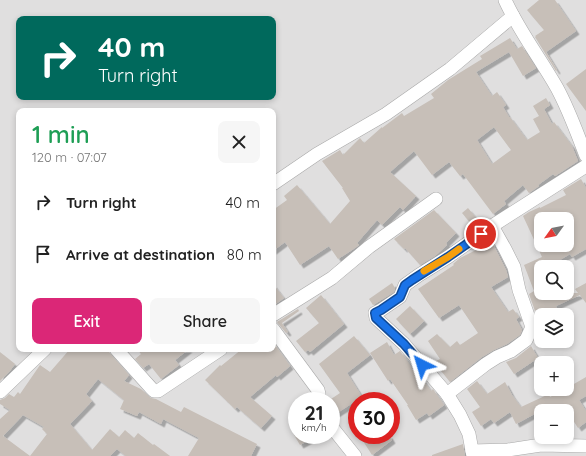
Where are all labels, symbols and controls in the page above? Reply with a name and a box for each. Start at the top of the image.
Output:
text: 40 m [98,29,165,64]
icon: right [32,32,84,84]
text: Turn right [98,64,178,87]
text: 1 min [32,119,90,149]
button: close [218,121,260,163]
text: 120 m · 07:07 [32,149,107,165]
icon: right [32,191,54,213]
text: Turn right [66,193,137,212]
text: 40 m [225,193,260,212]
north arrow [534,212,574,252]
map controls [534,212,574,444]
pin [464,217,498,251]
icon: arrive [470,223,492,245]
icon: arrive [32,243,54,265]
text: Arrive at destination [66,245,215,264]
text: 80 m [227,245,262,264]
button: search [534,260,574,300]
button: Exit [32,298,142,344]
button: Share [150,298,260,344]
button: layers [534,308,574,348]
position arrow [401,344,443,386]
button: + [534,356,574,396]
speed limit sign: 30 [348,392,400,444]
text: 21 [304,400,324,425]
button: − [534,404,574,444]
text: km/h [301,421,327,434]

